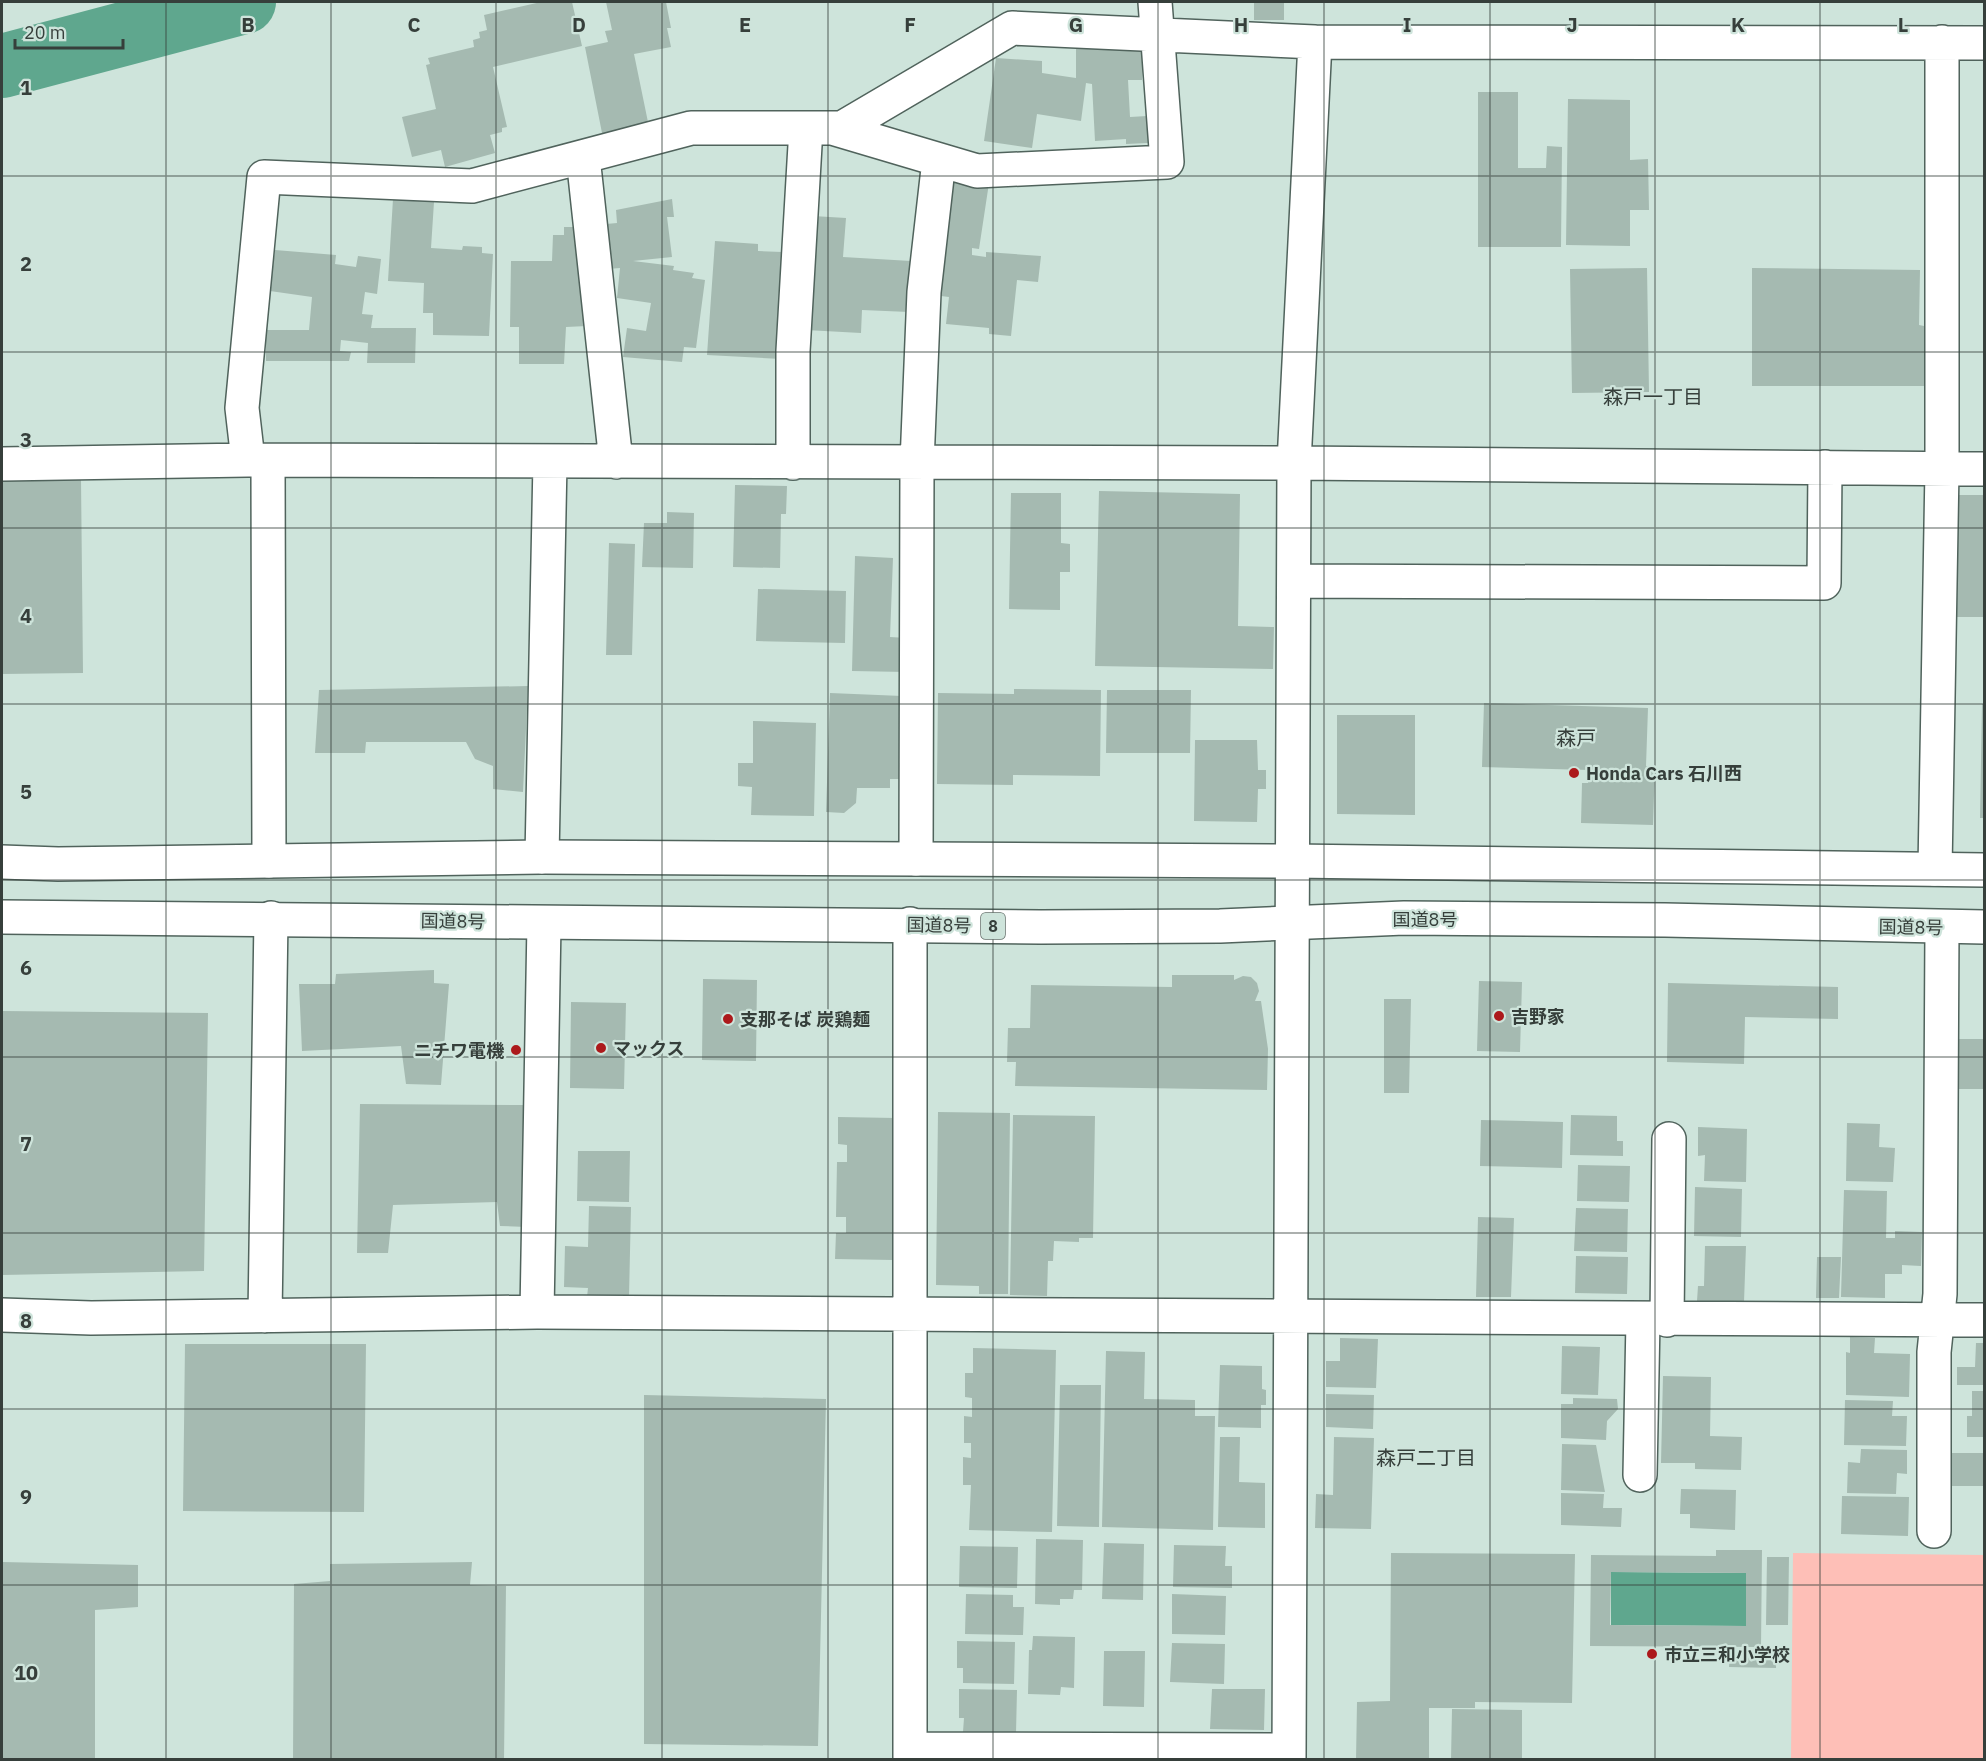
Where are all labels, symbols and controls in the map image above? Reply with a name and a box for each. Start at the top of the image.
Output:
text: B [241,11,255,38]
text: C [407,11,421,38]
text: D [572,11,586,38]
text: E [739,11,751,38]
text: F [904,11,916,38]
text: G [1069,11,1083,38]
text: H [1234,11,1248,38]
text: I [1403,11,1411,38]
text: J [1566,11,1578,38]
text: K [1731,11,1745,38]
text: L [1898,11,1908,38]
scale bar [15,12,123,50]
text: 20 m [24,21,66,44]
text: 1 [20,74,32,101]
text: 2 [20,250,32,277]
district label: 森戸一丁目 [1603,383,1703,410]
text: 3 [20,426,32,453]
text: 4 [20,602,32,629]
district label: 森戸 [1556,724,1596,751]
place label: Honda Cars 石川西 [1586,762,1742,785]
marker: Honda Cars 石川西 [1567,766,1581,780]
text: 5 [20,778,32,805]
street label: 国道8号 [1393,908,1457,931]
street label: 国道8号 [420,909,486,933]
street label: 国道8号 [906,913,972,937]
road number: 8 [981,913,1005,939]
street label: 国道8号 [1878,915,1944,939]
text: 6 [20,954,32,981]
place label: 吉野家 [1511,1005,1565,1028]
place label: 支那そば 炭鶏麺 [740,1008,870,1031]
marker: 吉野家 [1492,1009,1506,1023]
marker: 支那そば 炭鶏麺 [721,1012,735,1026]
place label: マックス [613,1037,684,1060]
place label: ニチワ電機 [414,1039,505,1062]
marker: マックス [594,1041,608,1055]
marker: ニチワ電機 [509,1043,523,1057]
text: 7 [20,1130,32,1157]
text: 8 [20,1307,32,1334]
district label: 森戸二丁目 [1376,1444,1476,1471]
text: 9 [20,1483,32,1510]
place label: 市立三和小学校 [1664,1643,1790,1666]
marker: 市立三和小学校 [1645,1647,1659,1661]
text: 10 [14,1659,38,1686]

